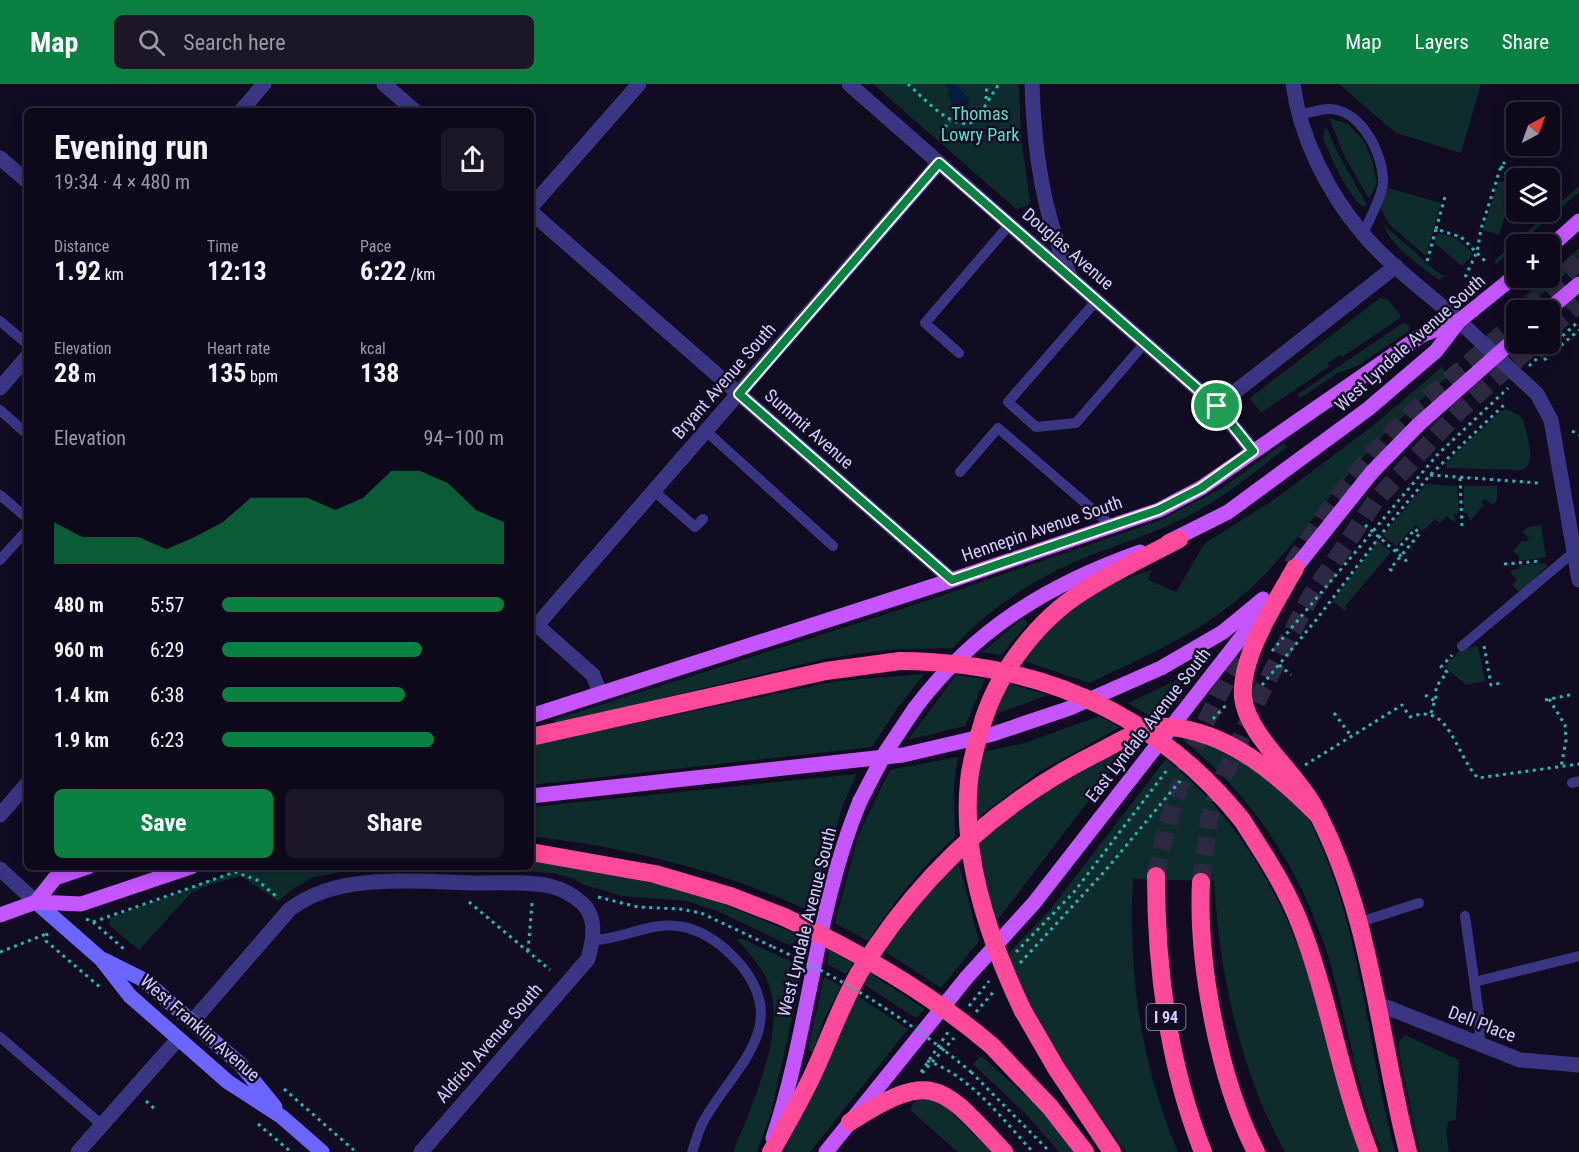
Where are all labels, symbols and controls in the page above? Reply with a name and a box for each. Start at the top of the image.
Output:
search box [114,15,534,69]
text: Map [30,26,78,59]
icon: search [135,26,168,59]
text: Search here [183,30,286,55]
text: Map [1345,30,1382,54]
text: Layers [1415,30,1469,54]
text: Share [1502,30,1549,54]
north arrow [1506,102,1560,156]
map controls [1506,102,1560,354]
park label: Thomas Lowry Park [941,103,1019,145]
text: Evening run [54,128,209,167]
button: share [441,128,504,191]
button: layers [1506,168,1560,222]
text: 19:34 · 4 × 480 m [54,170,190,194]
street label: Douglas Avenue [1018,203,1118,294]
button: + [1506,234,1560,288]
text: Distance [54,237,109,256]
text: Time [207,237,239,256]
text: Pace [360,237,391,256]
text: 1.92 [54,256,101,286]
text: 12:13 [207,256,267,286]
text: 6:22 [360,256,407,286]
text: km [101,265,124,284]
text: /km [407,265,435,284]
street label: West Lyndale Avenue South [1330,270,1489,415]
button: − [1506,300,1560,354]
street label: Bryant Avenue South [668,318,780,443]
text: Elevation [54,339,112,358]
text: Heart rate [207,339,270,358]
text: kcal [360,339,386,358]
text: 28 [54,358,80,388]
text: 135 [207,358,246,388]
text: 138 [360,358,399,388]
text: m [80,367,96,386]
text: bpm [246,367,278,386]
pin [1191,380,1242,431]
street label: Summit Avenue [761,384,858,473]
icon: arrive [1200,389,1233,422]
text: Elevation [54,426,126,450]
text: 94–100 m [424,426,504,450]
street label: Hennepin Avenue South [959,491,1125,566]
text: 480 m [54,593,104,617]
text: 5:57 [150,593,184,617]
text: 960 m [54,638,104,662]
text: 6:29 [150,638,184,662]
street label: East Lyndale Avenue South [1081,643,1214,806]
text: 1.4 km [54,683,109,707]
text: 6:38 [150,683,184,707]
text: 1.9 km [54,728,109,752]
text: 6:23 [150,728,184,752]
button: Save [54,789,273,858]
button: Share [285,789,504,858]
street label: West Lyndale Avenue South [773,825,840,1019]
street label: West Franklin Avenue [136,970,264,1085]
street label: Aldrich Avenue South [431,979,546,1107]
street label: Dell Place [1445,1001,1519,1046]
road number: I 94 [1146,1004,1186,1030]

